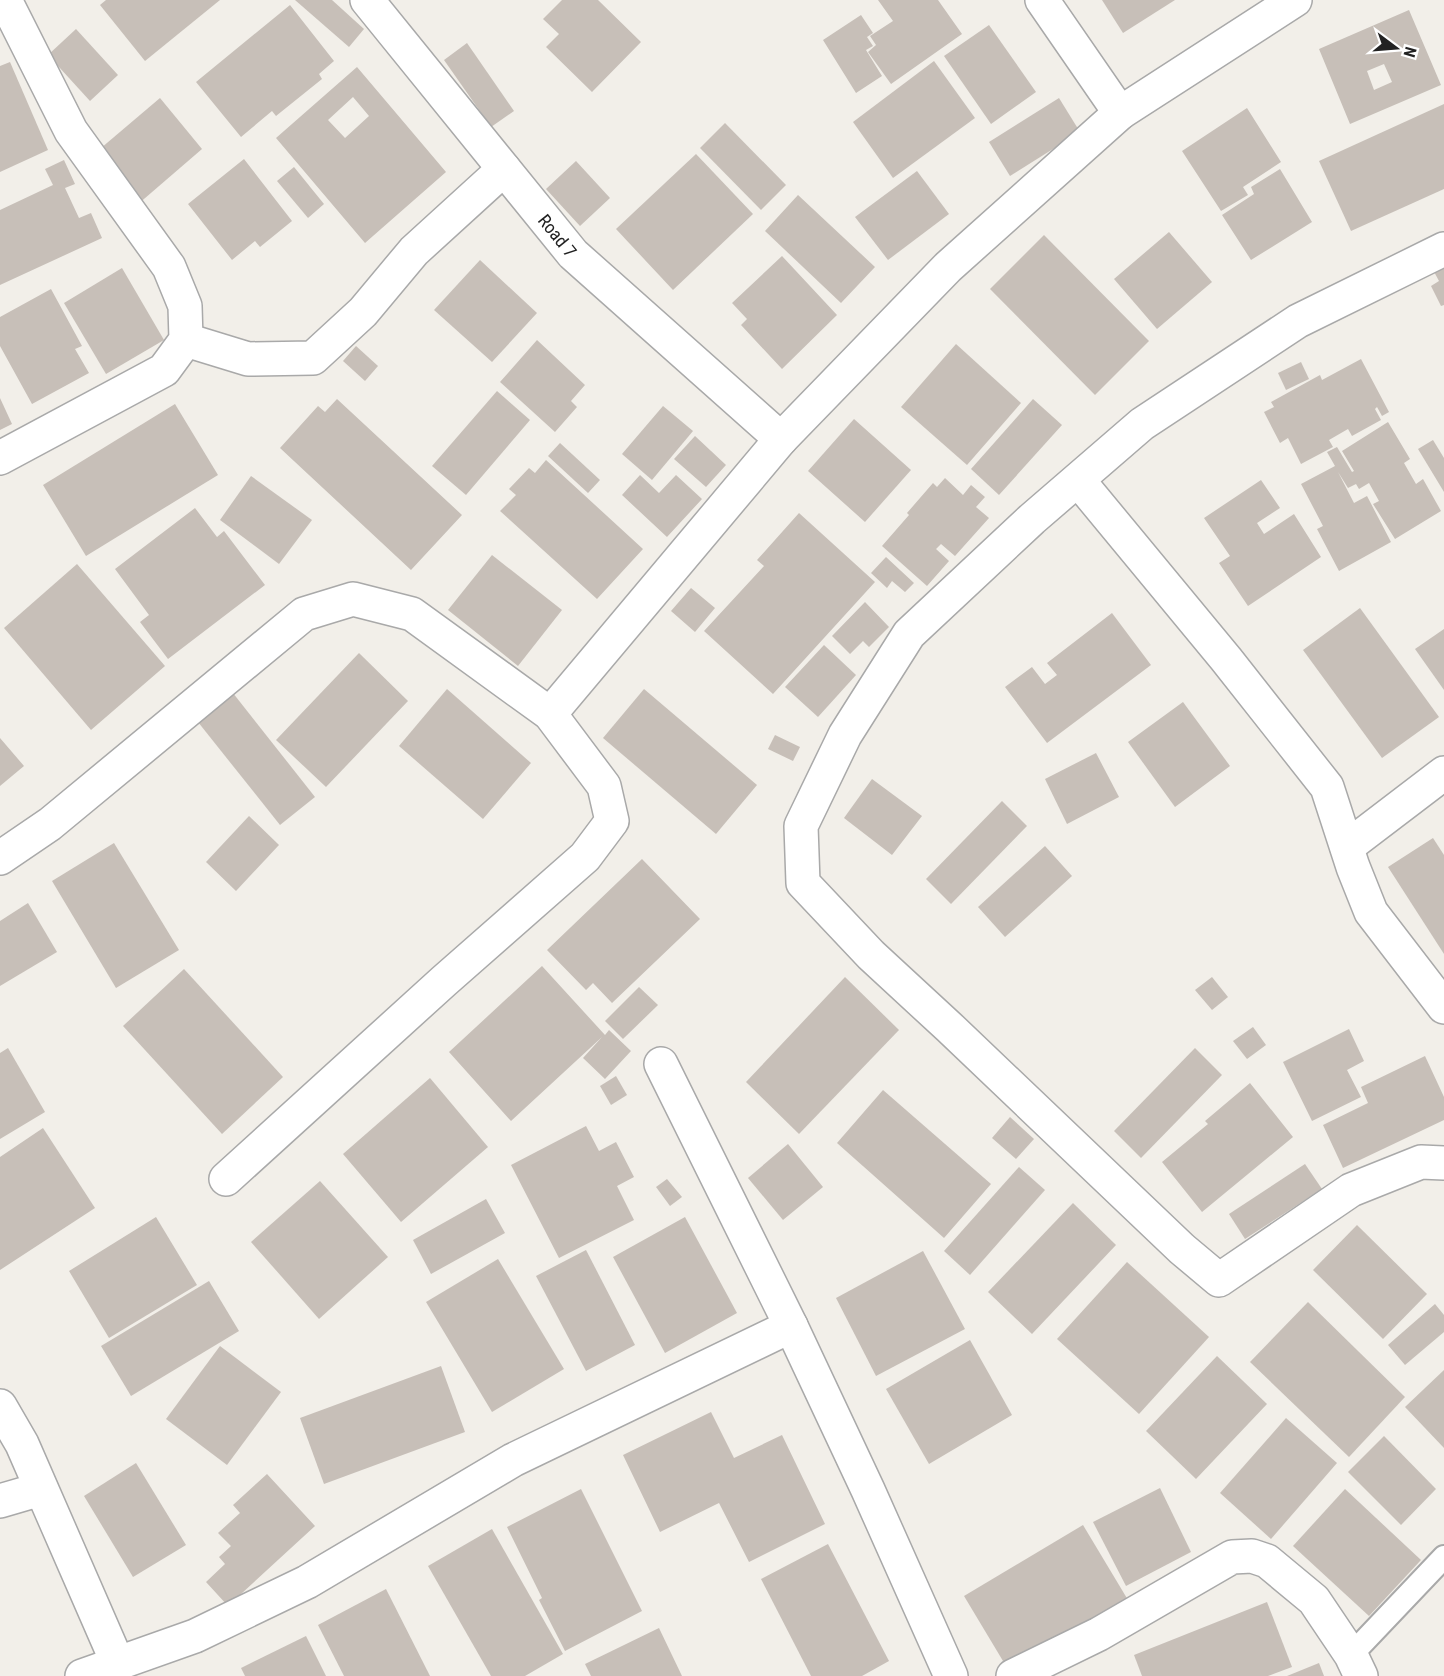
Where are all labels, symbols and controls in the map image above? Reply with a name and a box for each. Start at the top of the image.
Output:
north arrow [1366,18,1426,78]
text: N [1399,45,1420,59]
street label: Road 7 [534,210,582,261]

